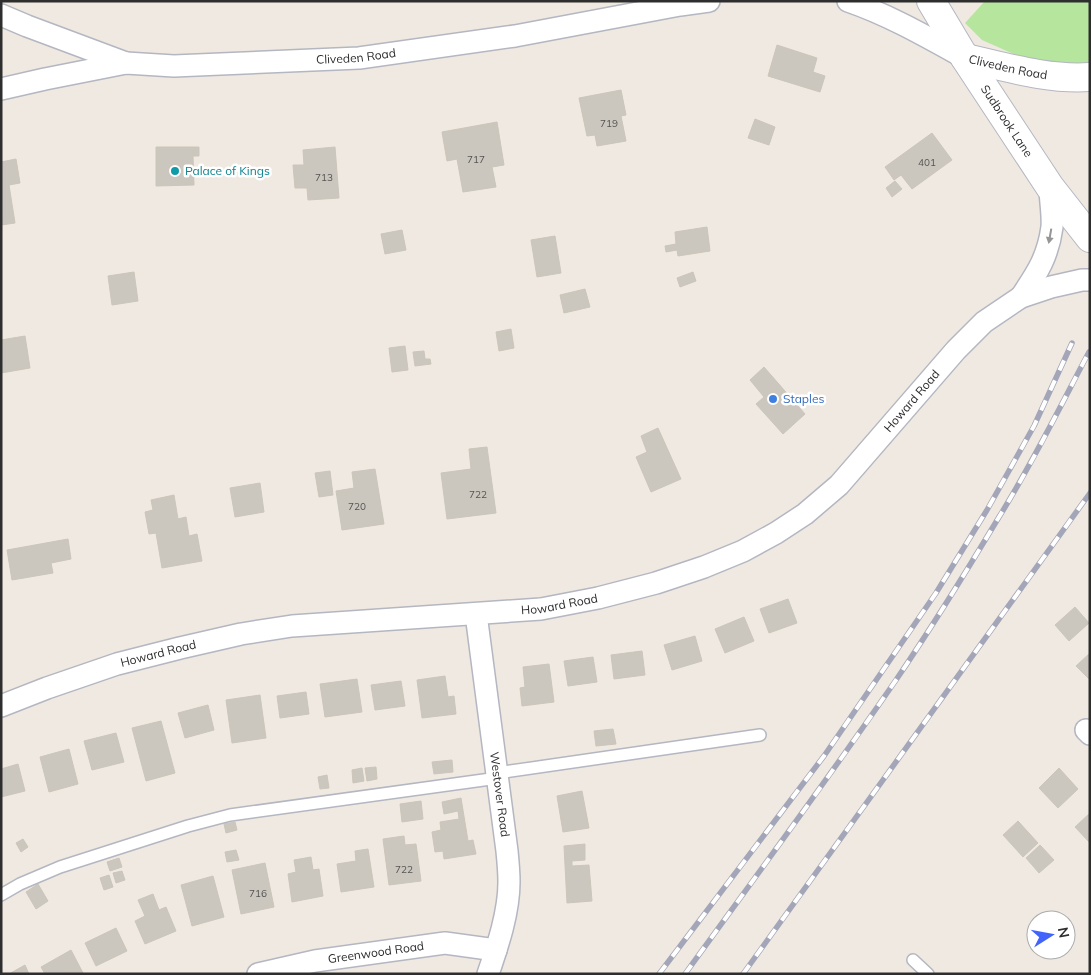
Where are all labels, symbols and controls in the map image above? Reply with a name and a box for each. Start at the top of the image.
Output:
street label: Cliveden Road [316,45,397,67]
street label: Cliveden Road [967,51,1048,82]
street label: Sudbrook Lane [978,82,1036,160]
house number: 719 [600,117,618,130]
house number: 717 [467,153,485,166]
house number: 401 [918,156,936,169]
place label: Palace of Kings [185,163,270,178]
marker: Palace of Kings [169,165,181,177]
house number: 713 [315,171,333,184]
one-way arrow [1046,228,1054,244]
street label: Howard Road [880,366,942,435]
place label: Staples [783,391,824,406]
marker: Staples [767,393,779,405]
house number: 722 [469,488,487,501]
house number: 720 [348,500,366,513]
street label: Howard Road [521,590,599,617]
street label: Howard Road [119,637,198,670]
street label: Westover Road [487,751,513,838]
house number: 722 [395,863,413,876]
house number: 716 [249,887,267,900]
north arrow [1026,910,1076,960]
text: N [1054,926,1074,939]
street label: Greenwood Road [327,938,425,966]

